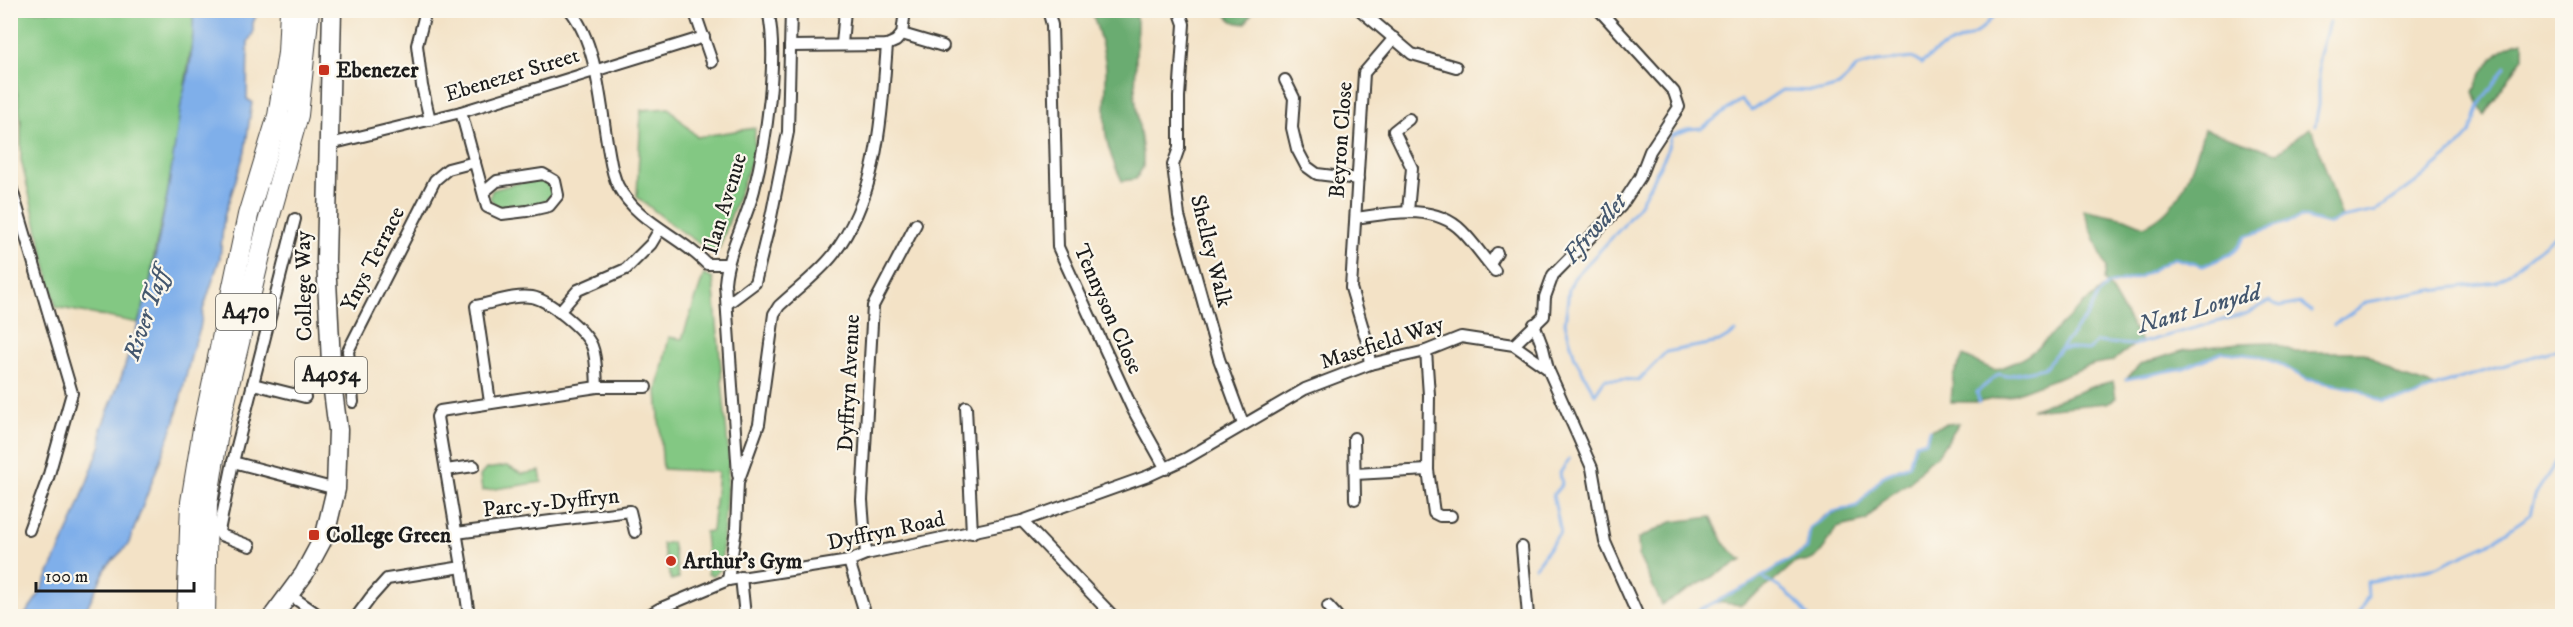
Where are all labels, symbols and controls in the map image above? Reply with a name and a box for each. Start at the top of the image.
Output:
street label: Ebenezer Street [442,42,582,108]
place label: Ebenezer [336,57,419,84]
marker: Ebenezer [317,63,331,77]
street label: Beyron Close [1323,81,1359,199]
street label: Ilan Avenue [697,150,753,258]
water label: Ffrwdlet [1556,187,1635,270]
street label: Shelley Walk [1184,192,1238,310]
street label: Ynys Terrace [335,202,411,316]
street label: College Way [290,230,318,342]
street label: Tennyson Close [1067,240,1149,378]
water label: River Taff [117,258,179,365]
water label: Nant Lonydd [2132,276,2267,341]
road number: A470 [216,294,276,330]
street label: Masefield Way [1317,310,1448,376]
street label: Dyffryn Avenue [832,314,866,452]
road number: A4054 [295,357,367,393]
street label: Parc-y-Dyffryn [481,482,621,524]
street label: Dyffryn Road [825,505,947,557]
place label: College Green [326,522,452,549]
marker: College Green [307,528,321,542]
place label: Arthur's Gym [682,548,803,575]
marker: Arthur's Gym [664,554,678,568]
scale bar [36,555,194,593]
text: 100 m [45,566,88,588]

